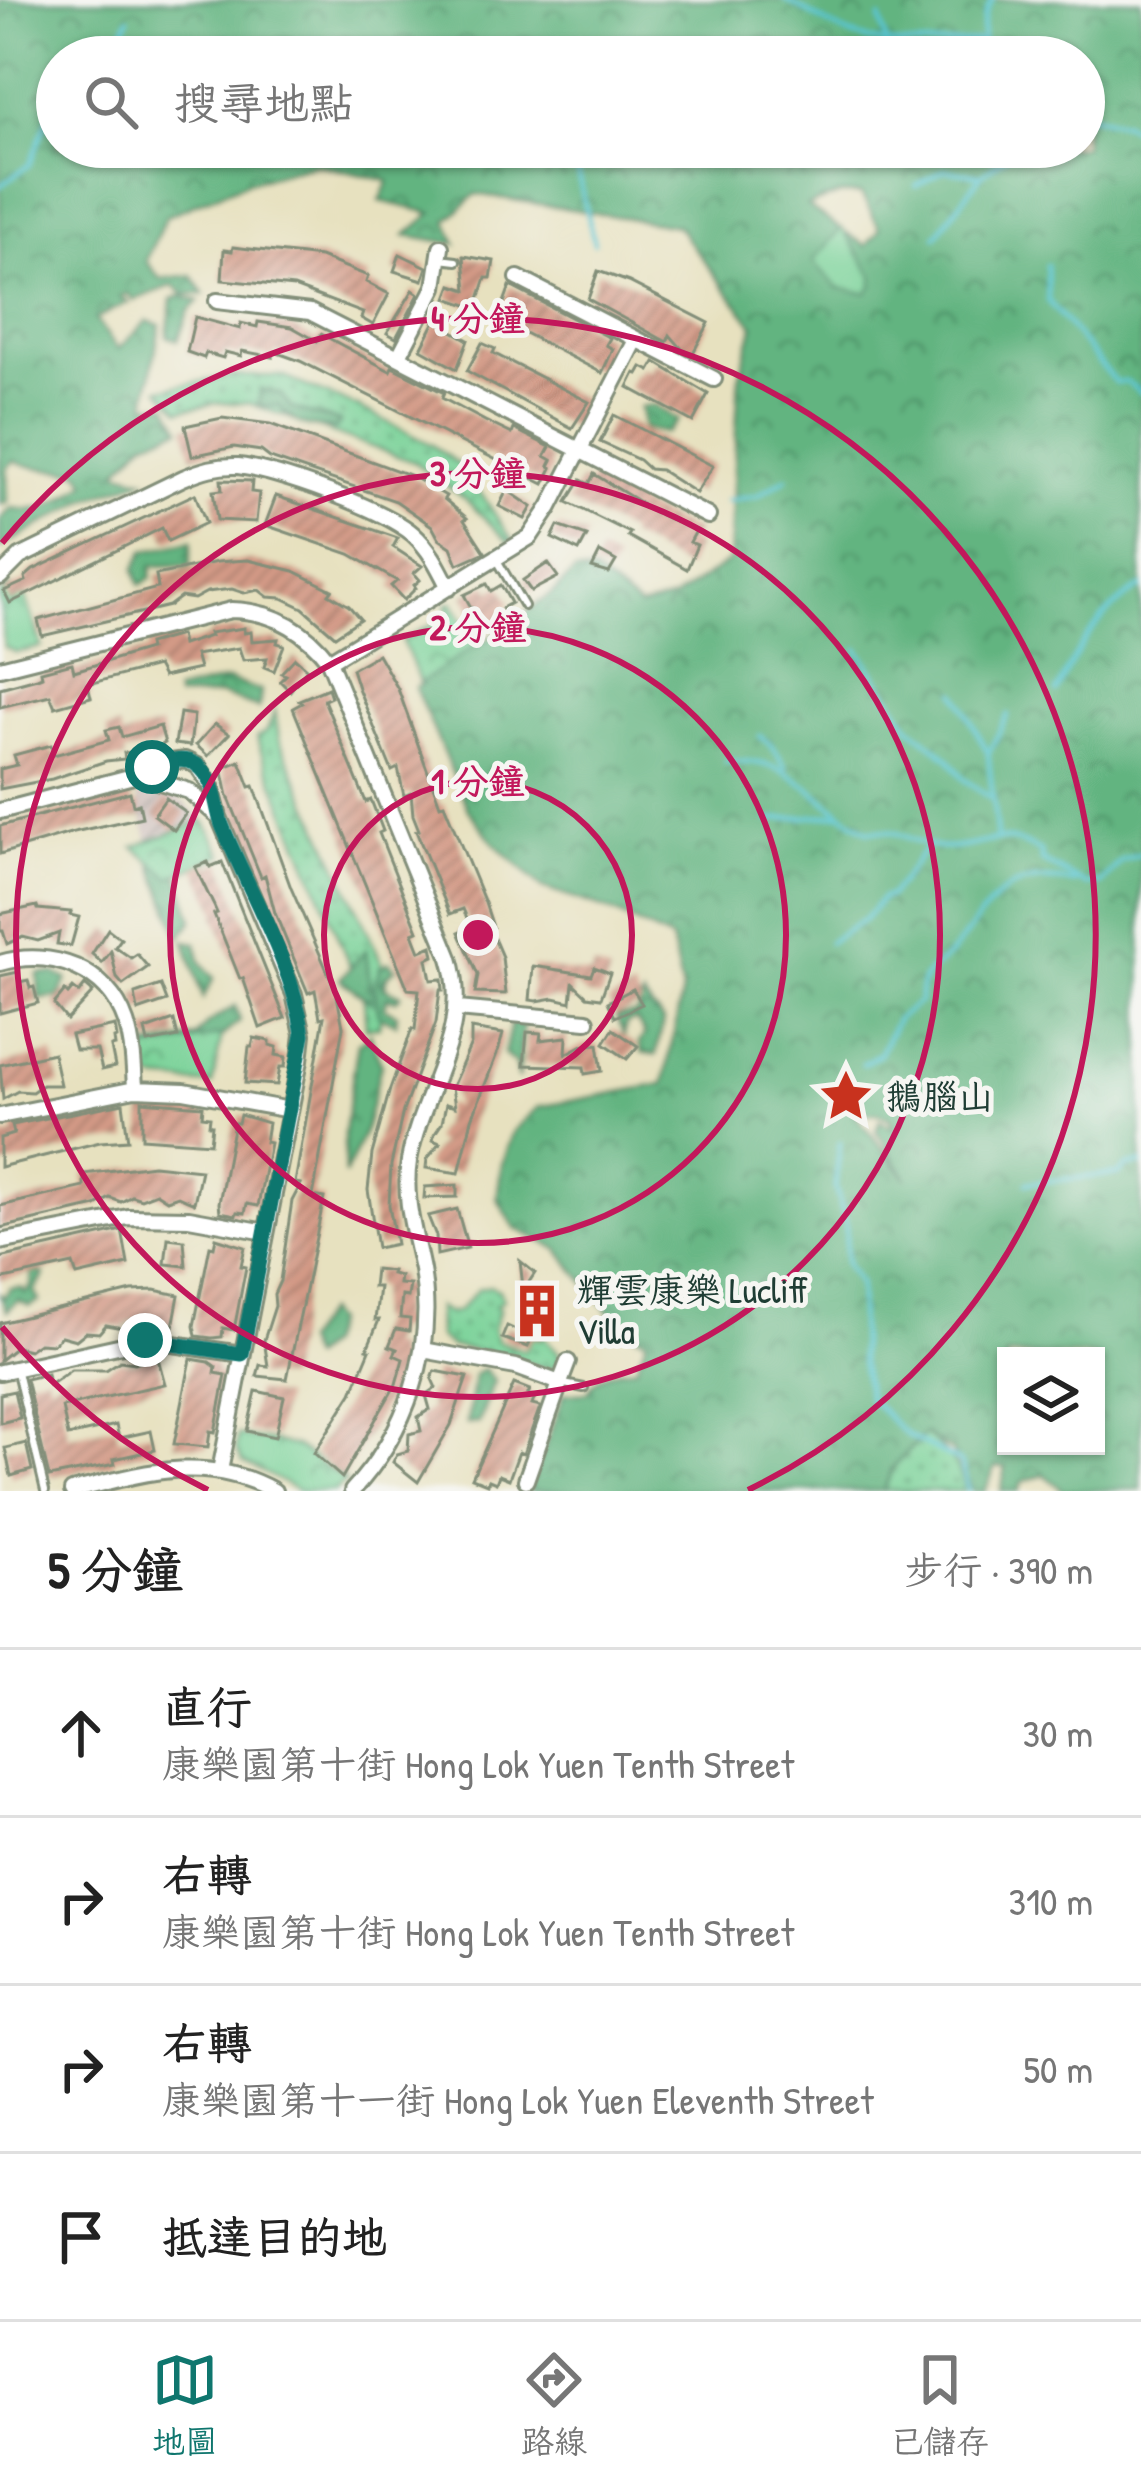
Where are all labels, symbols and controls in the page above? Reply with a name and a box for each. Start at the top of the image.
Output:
search box [36,36,1105,168]
icon: search [78,69,144,135]
text: 搜尋地點 [174,72,354,133]
text: 4 分鐘 [431,293,525,342]
text: 3 分鐘 [430,448,526,497]
text: 2 分鐘 [429,602,527,651]
route start [125,740,179,794]
text: 1 分鐘 [431,756,525,805]
centre of rings [457,914,499,956]
place icon: 鵝腦山 [817,1067,875,1125]
place label: 鵝腦山 [886,1071,994,1120]
place label: 輝雲康樂 Lucliff Villa [577,1265,808,1355]
building icon: 輝雲康樂 Lucliff Villa [508,1282,566,1340]
route end [118,1313,172,1367]
map controls [997,1347,1105,1455]
button: layers [997,1347,1105,1455]
text: 5 分鐘 [48,1535,183,1604]
text: 步行 · 390 m [905,1543,1093,1596]
text: 直行 [162,1676,252,1737]
icon: ahead [48,1700,114,1766]
text: 30 m [1023,1706,1093,1759]
text: 康樂園第十街 Hong Lok Yuen Tenth Street [162,1737,794,1790]
text: 右轉 [162,1844,252,1905]
icon: right [48,1868,114,1934]
text: 310 m [1008,1874,1093,1927]
text: 康樂園第十街 Hong Lok Yuen Tenth Street [162,1905,794,1958]
text: 右轉 [162,2012,252,2073]
icon: right [48,2036,114,2102]
text: 50 m [1024,2042,1093,2095]
text: 康樂園第十一街 Hong Lok Yuen Eleventh Street [162,2073,874,2126]
icon: arrive [48,2204,114,2270]
text: 抵達目的地 [162,2206,387,2267]
tab: 地圖 [152,2347,218,2463]
tab: 路線 [521,2347,587,2463]
tab: 已儲存 [890,2347,989,2463]

